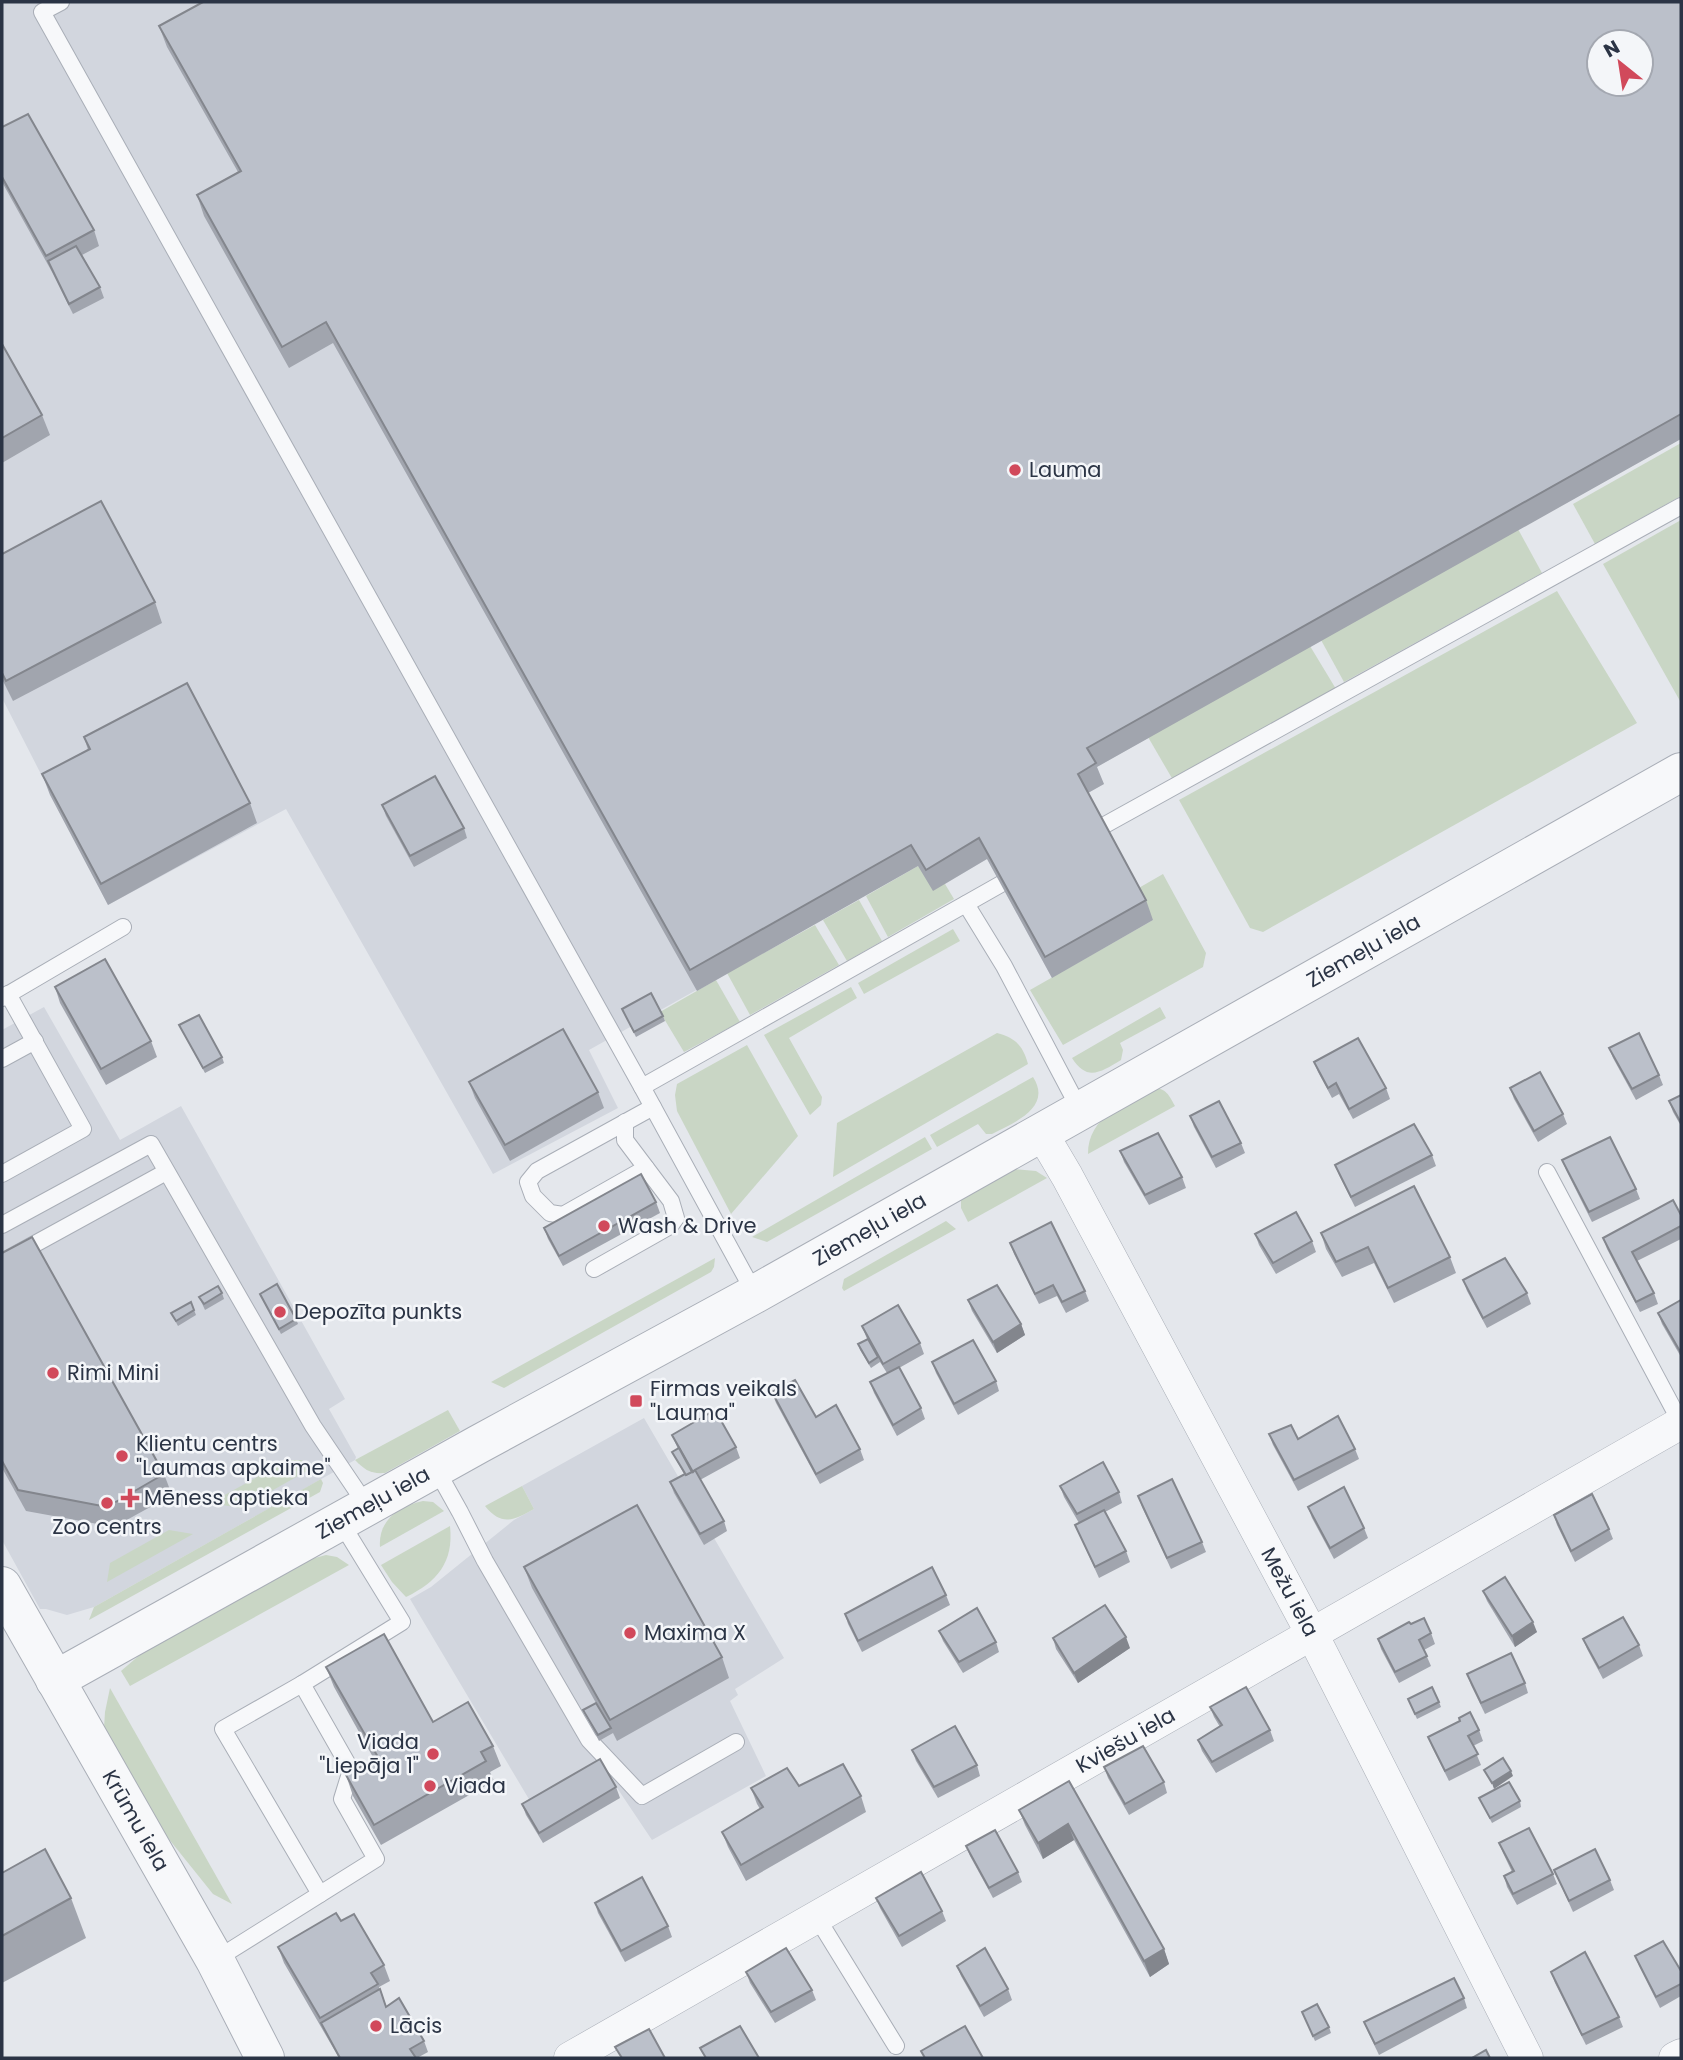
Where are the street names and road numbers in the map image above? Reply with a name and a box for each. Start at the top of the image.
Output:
street label: Ziemeļu iela [1301,907,1425,994]
street label: Ziemeļu iela [807,1185,931,1273]
street label: Ziemeļu iela [311,1459,435,1546]
street label: Mežu iela [1254,1542,1326,1642]
street label: Kviešu iela [1070,1700,1180,1780]
street label: Krūmu iela [96,1764,176,1876]

